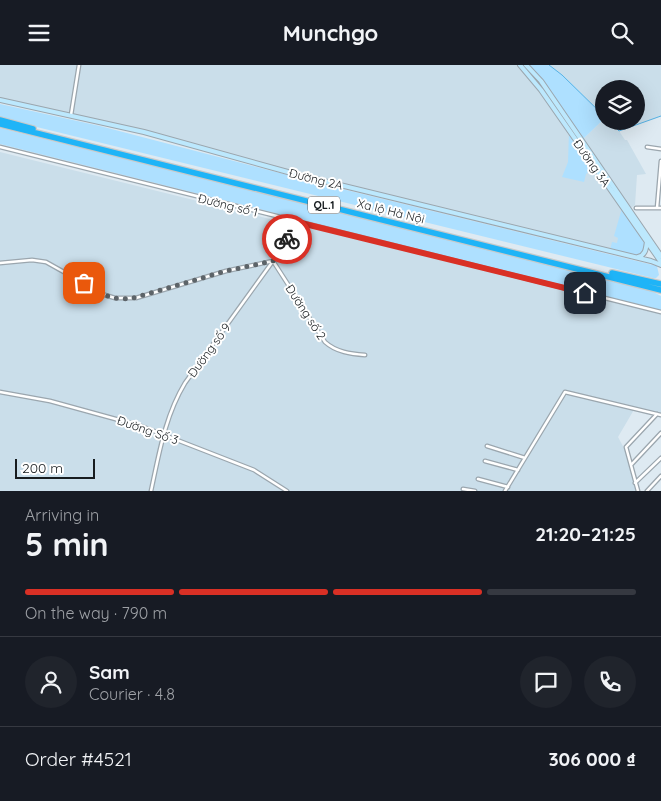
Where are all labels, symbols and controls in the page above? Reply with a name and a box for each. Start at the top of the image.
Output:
icon: menu [25,19,53,47]
text: Munchgo [283,19,378,47]
icon: search [608,19,636,47]
map controls [595,80,645,130]
button: layers [595,80,645,130]
street label: Đường 3A [570,136,614,190]
street label: Đường 2A [288,165,345,193]
street label: Đường số 1 [197,190,259,220]
street label: Xa lộ Hà Nội [356,195,426,227]
road number: QL.1 [308,197,340,213]
courier [262,214,312,264]
icon: bike [273,225,301,253]
pin [63,262,105,304]
icon: bag [70,269,98,297]
pin [564,272,606,314]
icon: home [571,279,599,307]
street label: Đường số 2 [282,281,330,343]
street label: Đường số 9 [184,320,234,380]
street label: Đường Số 3 [115,412,181,448]
scale bar [15,456,95,479]
text: 200 m [22,459,63,477]
text: Arriving in [25,505,99,525]
text: 21:20–21:25 [535,522,636,546]
text: 5 min [25,524,109,564]
text: On the way · 790 m [25,603,167,623]
button: person [25,656,77,708]
button: chat [520,656,572,708]
button: phone [584,656,636,708]
text: Sam [89,660,130,684]
text: Courier · 4.8 [89,684,175,704]
text: Order #4521 [25,747,132,771]
text: 306 000 ₫ [548,747,636,771]

